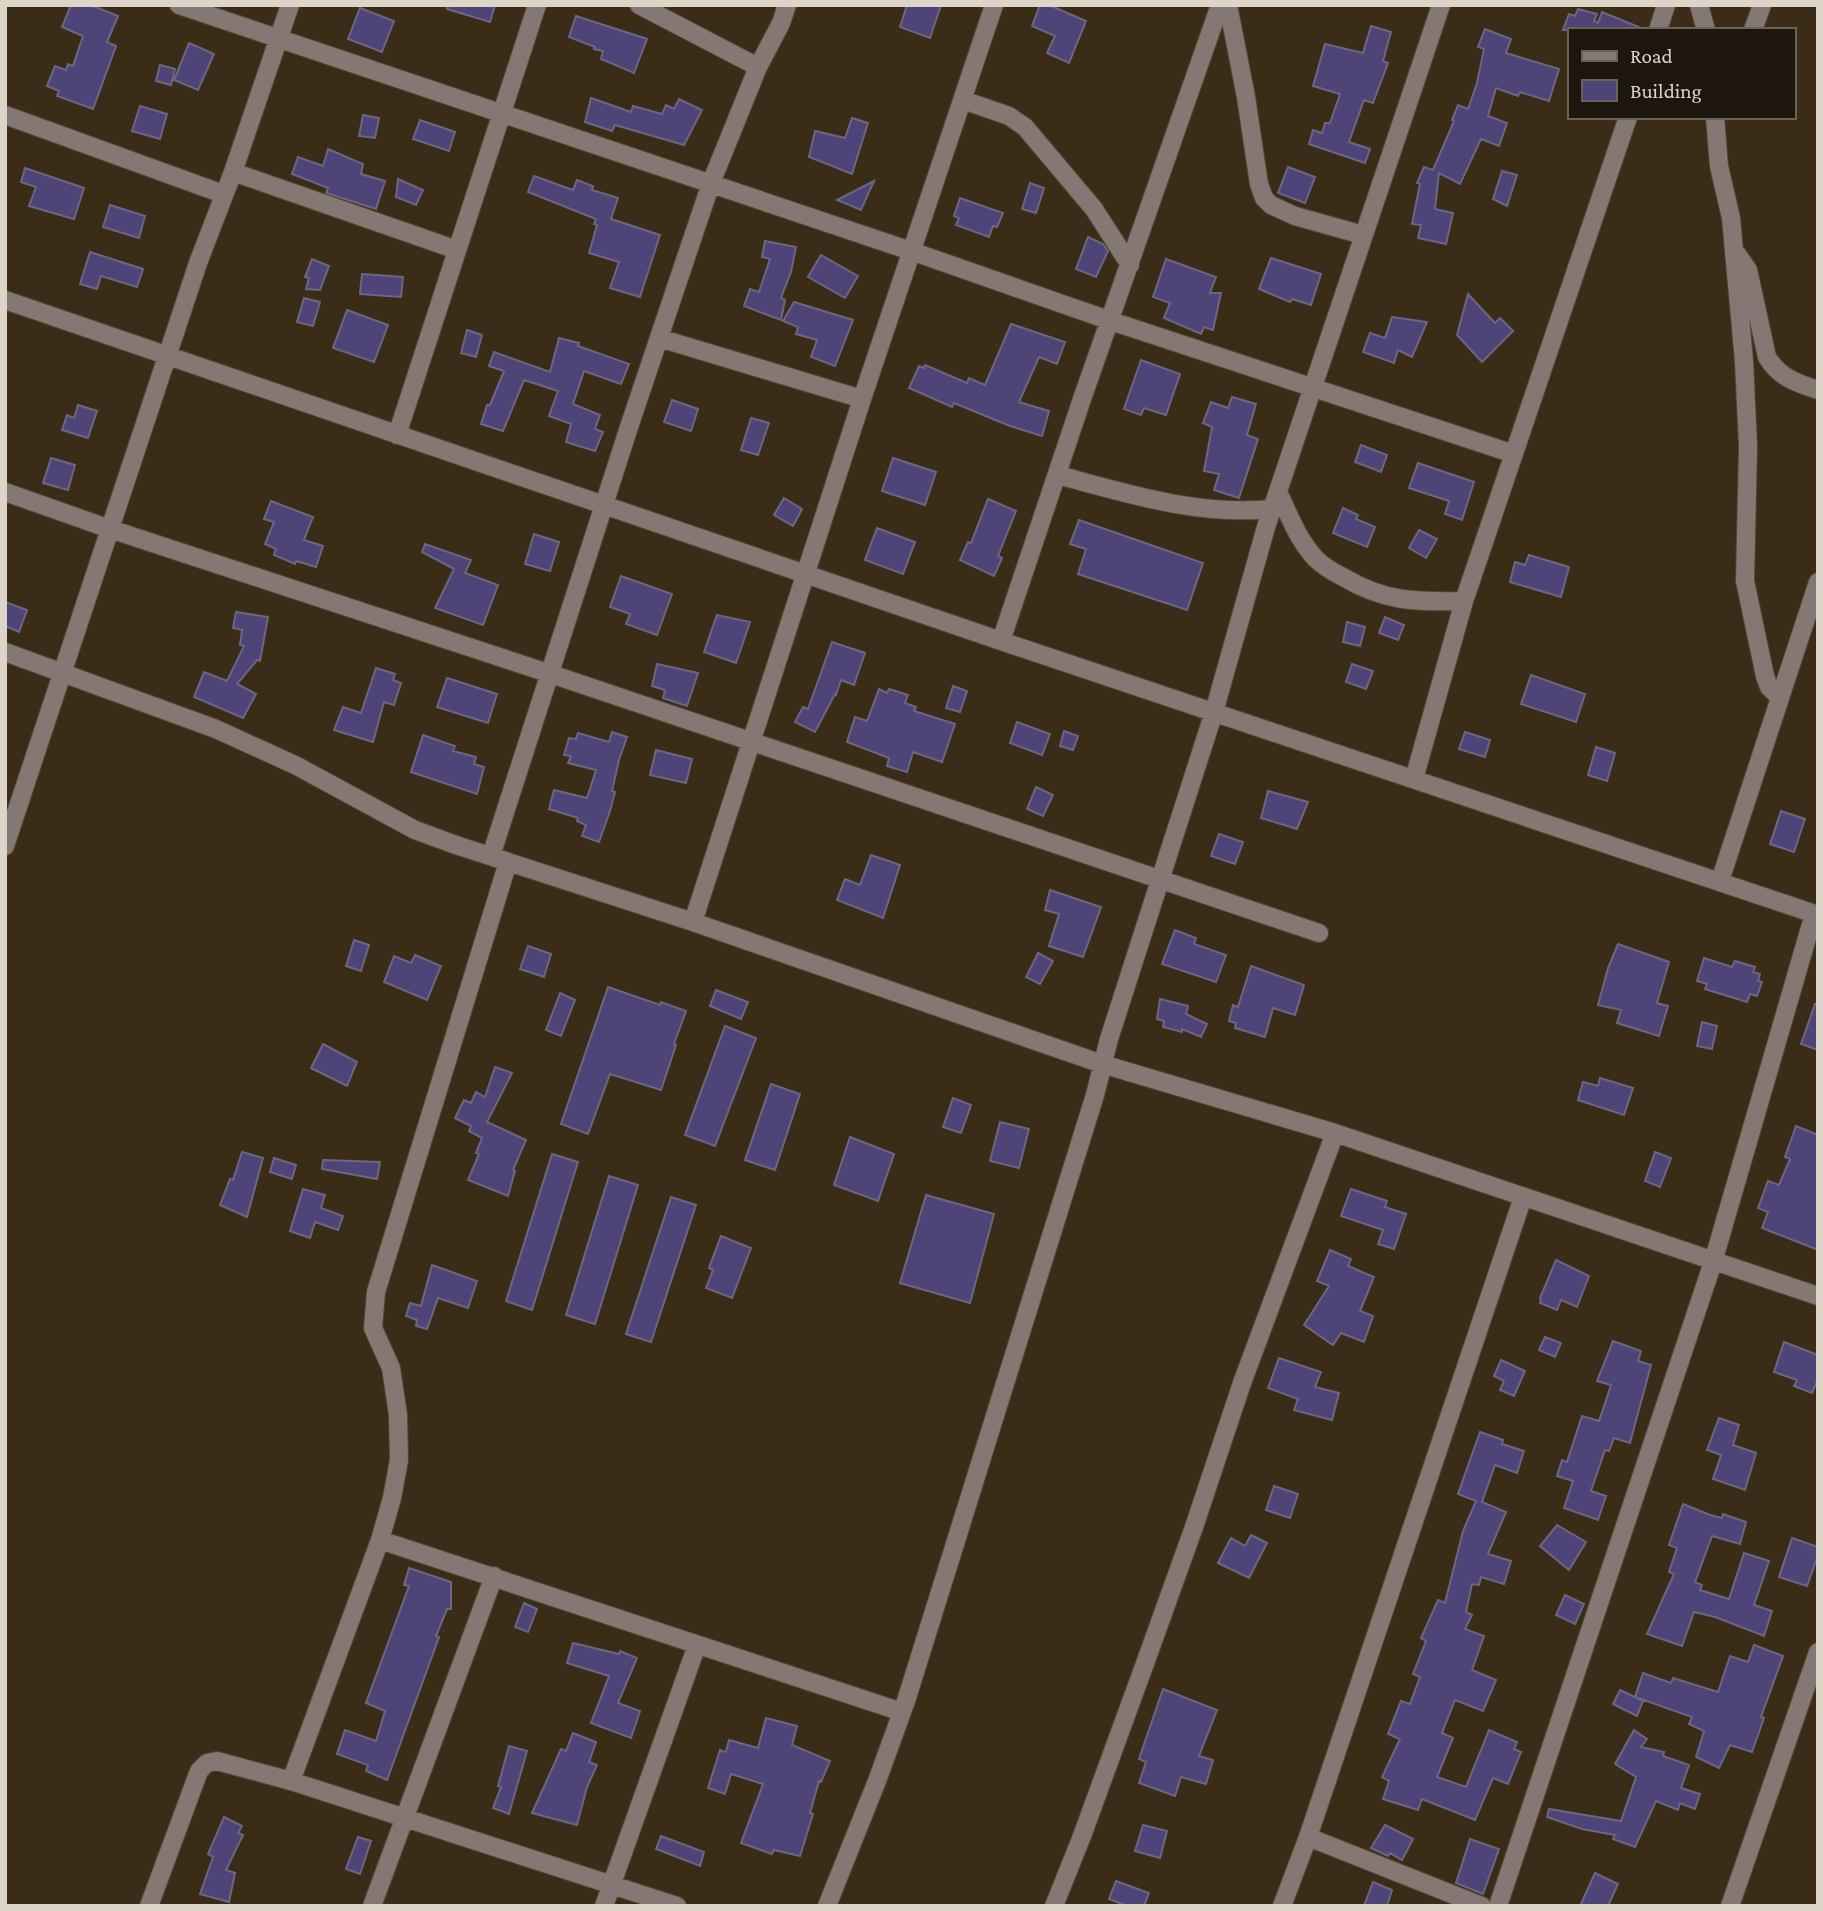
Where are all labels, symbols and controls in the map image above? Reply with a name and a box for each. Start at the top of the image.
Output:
legend [1568,28,1795,119]
text: Road [1630,44,1673,68]
text: Building [1630,79,1702,103]

